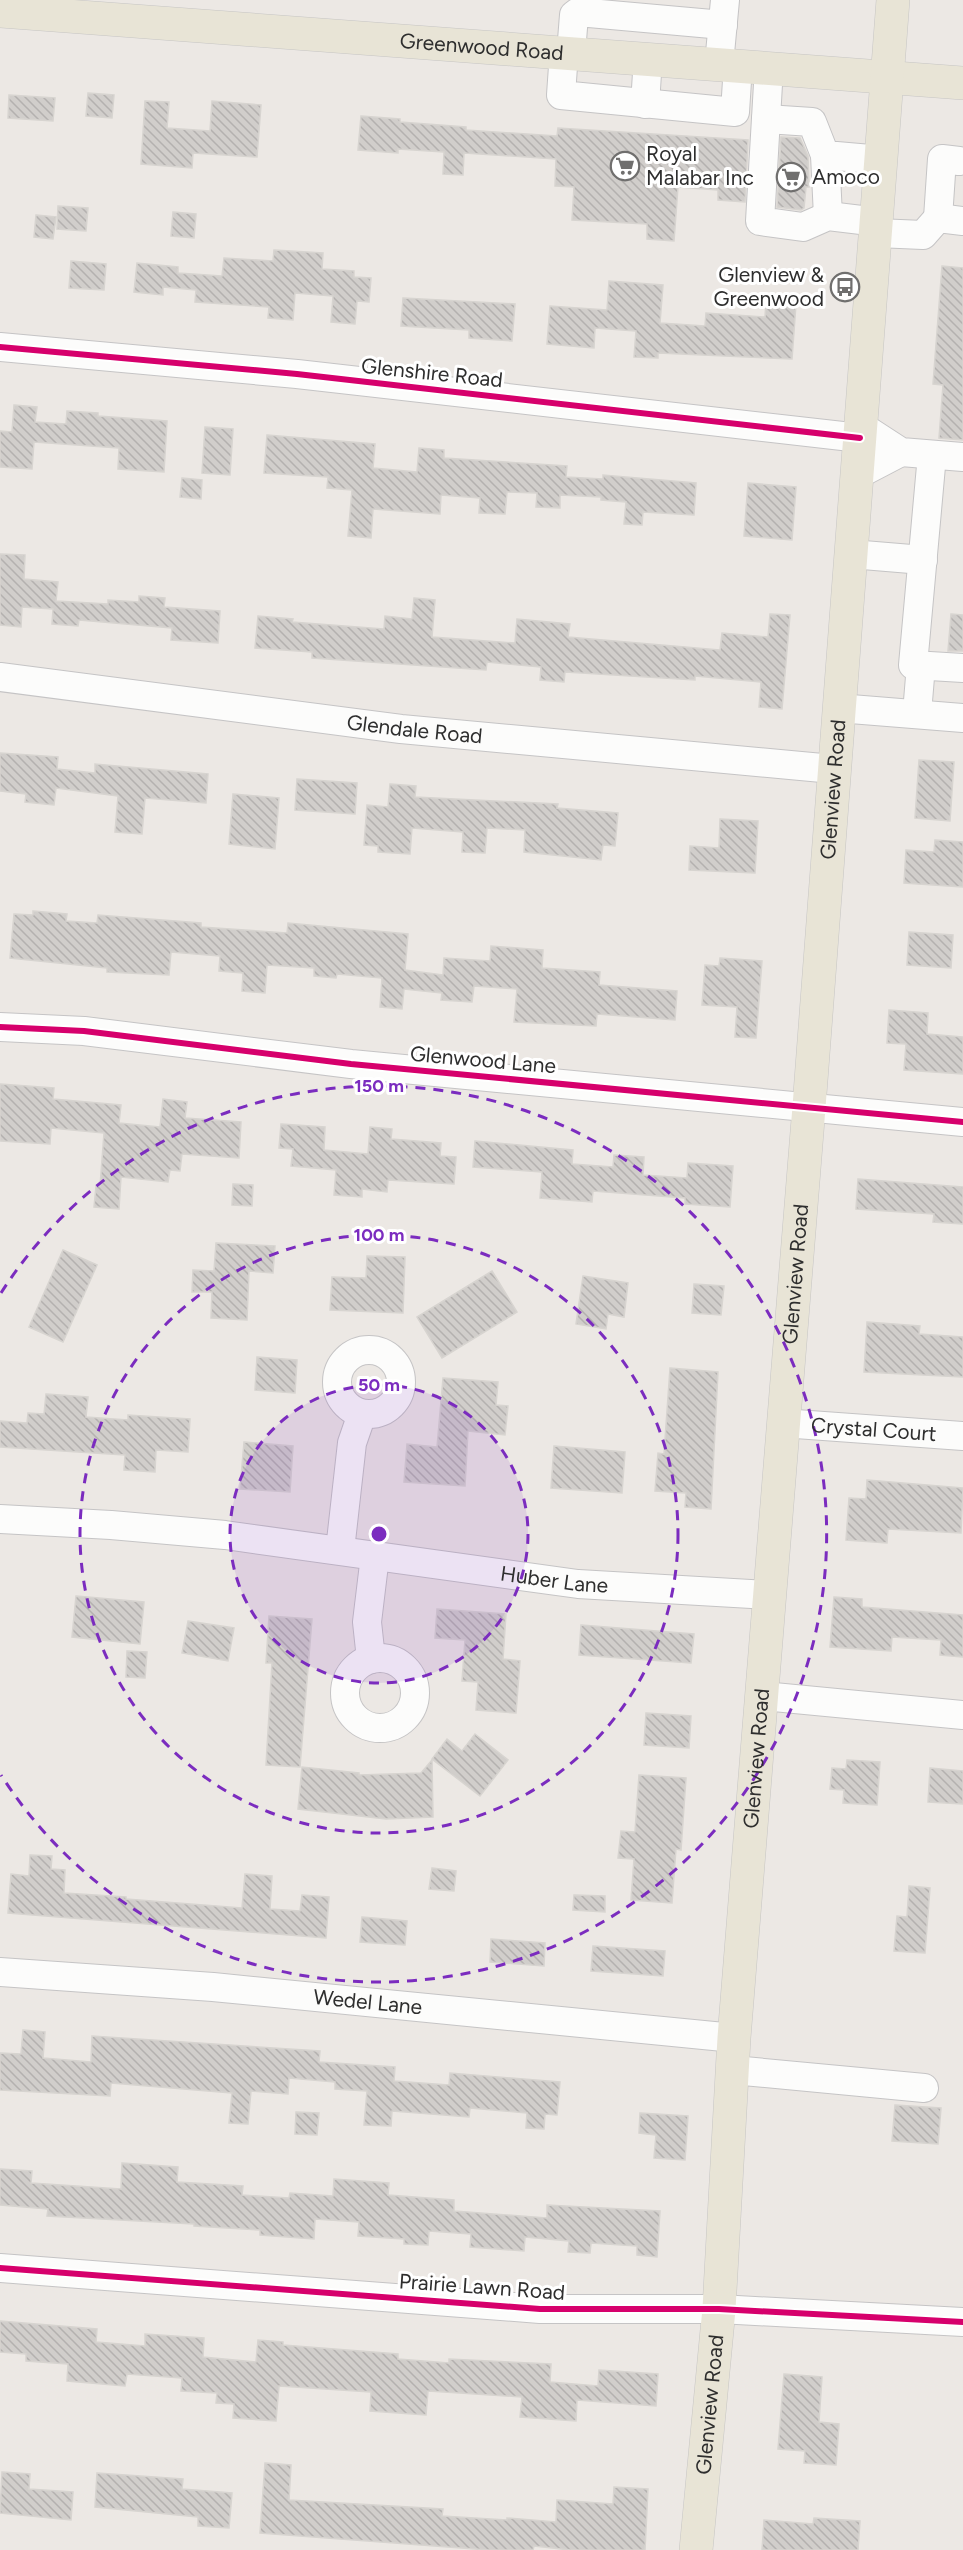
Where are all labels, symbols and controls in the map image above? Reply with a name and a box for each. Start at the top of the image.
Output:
street label: Greenwood Road [399,28,564,65]
place label: Royal Malabar Inc [646,141,754,190]
supermarket icon: Royal Malabar Inc [609,150,641,182]
supermarket icon: Amoco [775,161,807,193]
place label: Amoco [812,164,880,189]
place label: Glenview & Greenwood [714,262,824,311]
bus stop icon: Glenview & Greenwood [829,271,861,303]
street label: Glenshire Road [360,353,504,392]
street label: Glendale Road [345,709,484,748]
street label: Glenview Road [815,718,850,860]
street label: Glenwood Lane [409,1041,557,1078]
text: 150 m [354,1075,404,1097]
street label: Glenview Road [777,1203,813,1345]
text: 100 m [354,1224,404,1246]
text: 50 m [358,1374,400,1396]
street label: Crystal Court [810,1412,937,1446]
centre of rings [369,1524,389,1544]
street label: Huber Lane [499,1560,609,1598]
street label: Glenview Road [738,1687,774,1829]
street label: Wedel Lane [312,1984,423,2019]
street label: Prairie Lawn Road [398,2268,566,2305]
street label: Glenview Road [690,2333,728,2476]

